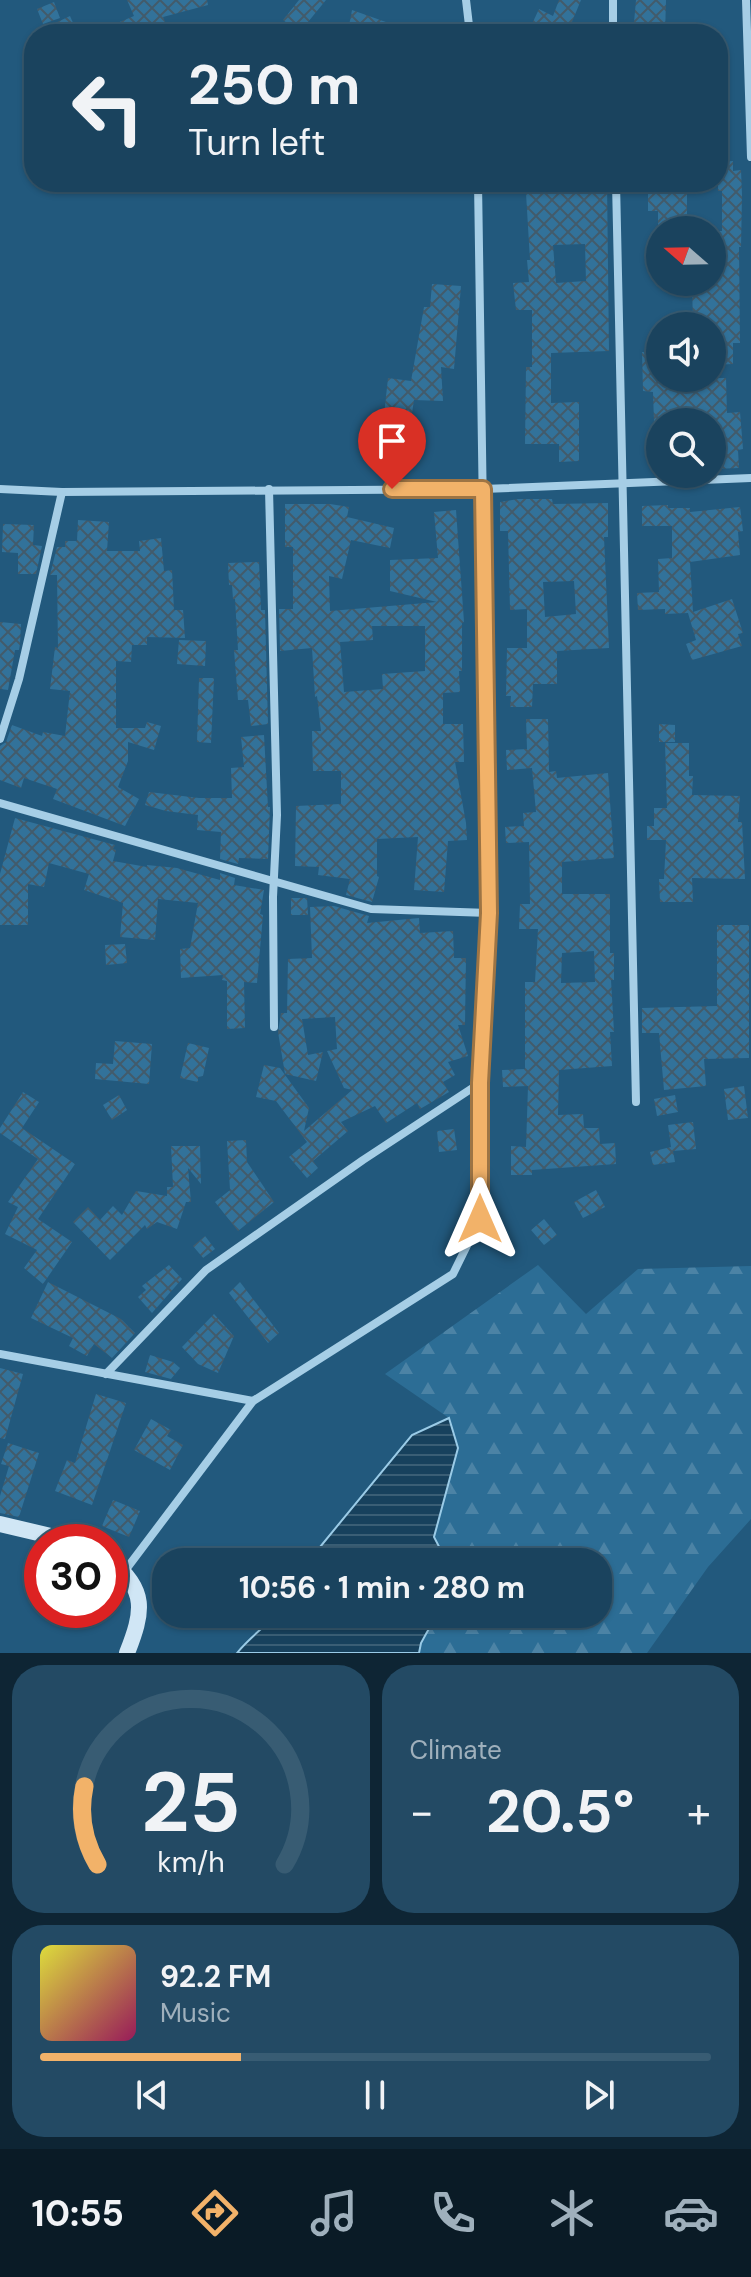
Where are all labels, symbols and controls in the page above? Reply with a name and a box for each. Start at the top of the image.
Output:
text: 250 m [188,48,360,121]
icon: left [56,56,160,160]
text: Turn left [188,119,325,166]
north arrow [646,216,726,296]
map controls [646,216,726,488]
button: sound [646,312,726,392]
pin [358,407,426,489]
button: search [646,408,726,488]
icon: arrive [370,419,414,463]
position arrow [438,1177,522,1261]
speed limit sign: 30 [24,1524,128,1628]
text: 10:56 · 1 min · 280 m [239,1568,525,1607]
text: Climate [410,1733,502,1767]
text: 25 [141,1748,241,1857]
text: 20.5° [486,1772,634,1851]
text: − [410,1783,434,1841]
text: + [687,1783,711,1841]
text: km/h [157,1844,225,1881]
text: 92.2 FM [160,1957,271,1996]
text: Music [160,1996,231,2030]
icon: previous [130,2073,174,2117]
icon: pause [353,2073,397,2117]
icon: next [577,2073,621,2117]
icon: directions [187,2185,243,2241]
icon: music [306,2185,362,2241]
icon: phone [425,2185,481,2241]
icon: climate [544,2185,600,2241]
icon: car [663,2185,719,2241]
text: 10:55 [32,2190,124,2237]

